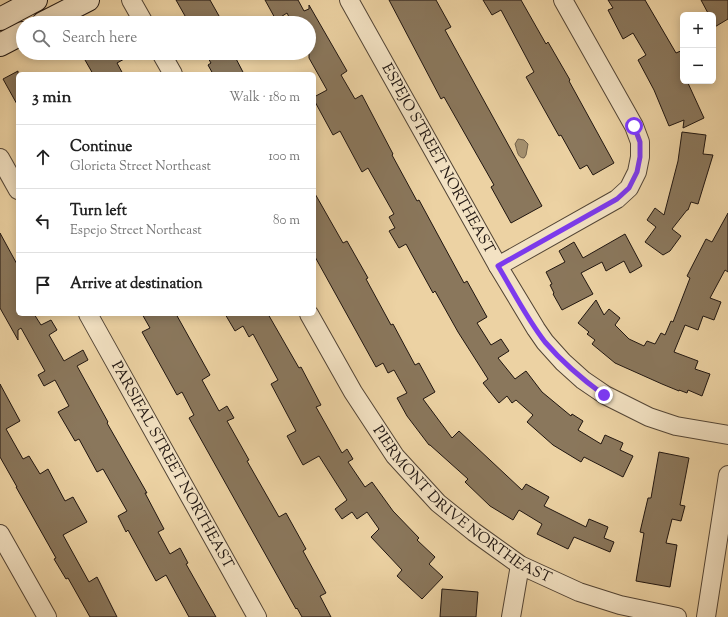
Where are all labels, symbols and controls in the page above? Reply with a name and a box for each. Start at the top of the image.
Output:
map controls [680,12,716,84]
button: + [680,12,716,48]
search box [16,16,316,60]
icon: search [30,27,52,49]
text: Search here [62,28,137,49]
button: − [680,48,716,84]
street label: ESPEJO STREET NORTHEAST [376,60,500,258]
text: 3 min [32,86,71,110]
text: Walk · 180 m [229,89,300,107]
route start [625,117,643,135]
text: Continue [70,137,132,158]
icon: ahead [32,146,54,168]
text: 100 m [268,148,300,166]
text: Glorieta Street Northeast [70,158,211,176]
text: Turn left [70,201,127,222]
icon: left [32,210,54,232]
text: 80 m [273,212,300,230]
text: Espejo Street Northeast [70,222,202,240]
icon: arrive [32,274,54,296]
text: Arrive at destination [70,274,203,295]
street label: PARSIFAL STREET NORTHEAST [106,357,239,573]
route end [595,386,613,404]
street label: PIERMONT DRIVE NORTHEAST [367,422,555,589]

